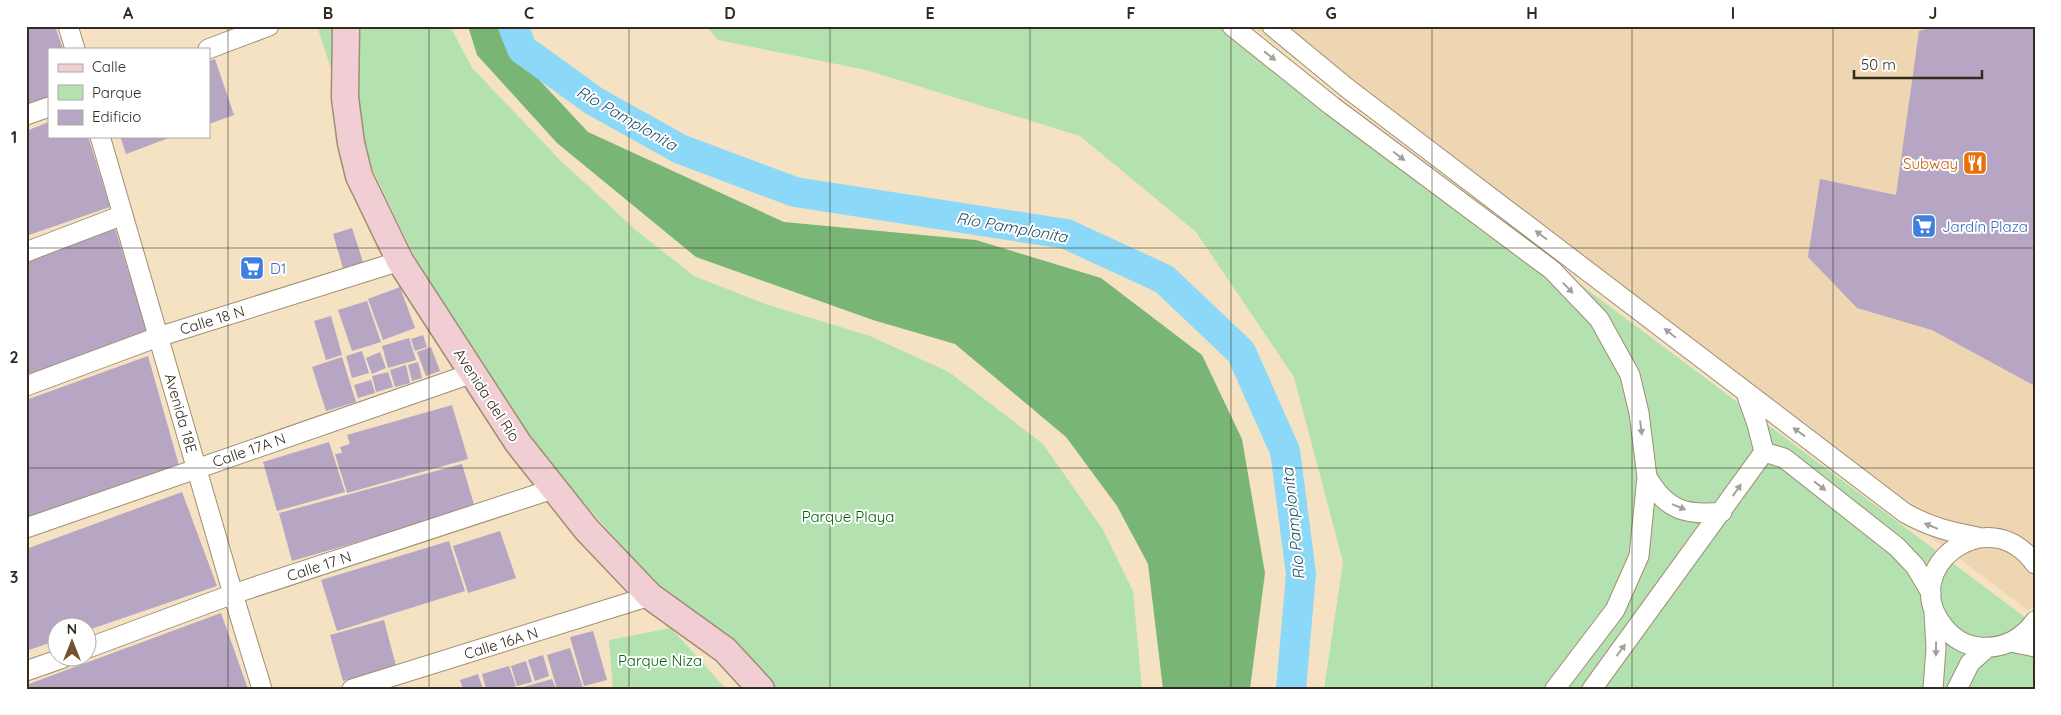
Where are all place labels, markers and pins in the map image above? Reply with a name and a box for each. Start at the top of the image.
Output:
restaurant icon: Subway [1962,150,1988,176]
place label: Subway [1903,154,1958,173]
supermarket icon: Jardín Plaza [1911,213,1937,239]
place label: Jardín Plaza [1942,217,2028,236]
supermarket icon: D1 [239,255,265,281]
place label: D1 [270,259,286,278]

